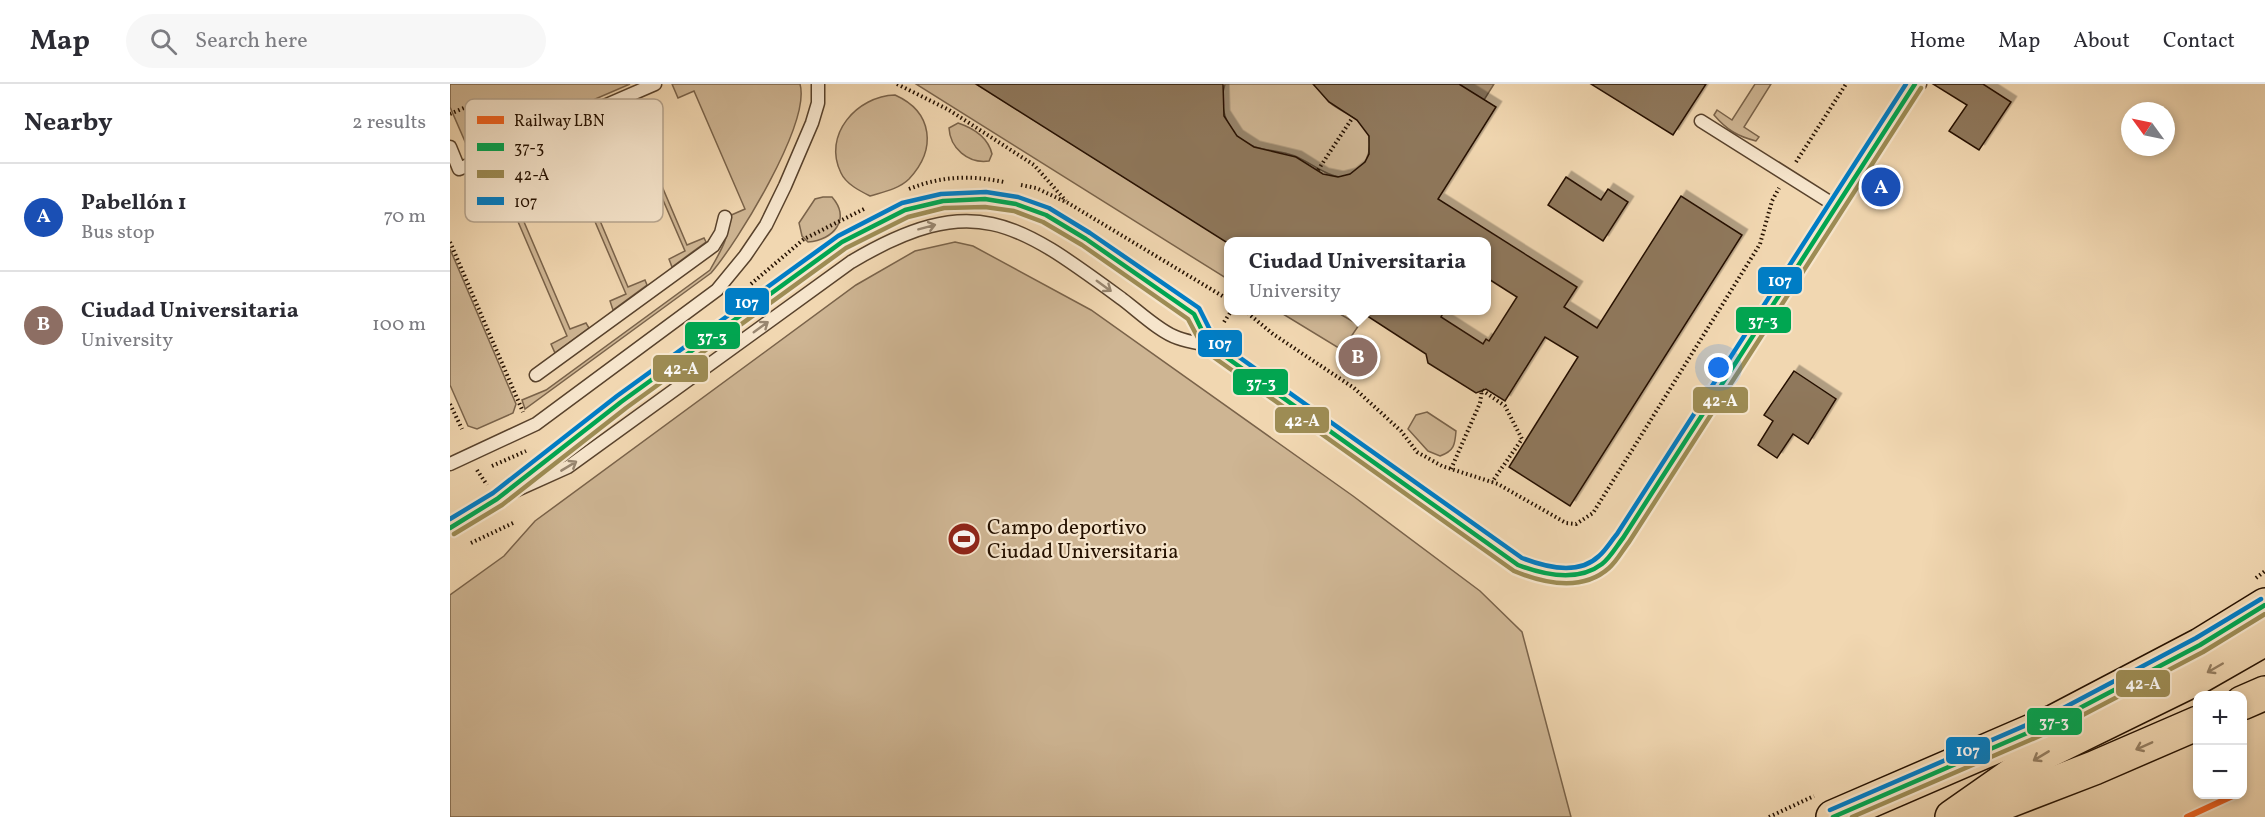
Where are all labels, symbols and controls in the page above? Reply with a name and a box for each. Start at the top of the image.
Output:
search box [126,14,546,68]
text: Map [30,22,90,61]
icon: search [147,25,180,58]
text: Search here [195,26,308,57]
text: Home [1910,27,1965,56]
text: Map [1998,27,2040,56]
text: About [2073,27,2130,56]
text: Contact [2163,27,2235,56]
legend [465,99,663,222]
north arrow [2121,102,2175,156]
text: Nearby [24,105,113,141]
text: 2 results [352,109,426,137]
text: Railway LBN [514,111,605,133]
text: 37-3 [514,138,544,160]
pin: A [1862,164,1900,210]
text: 42-A [514,165,549,187]
text: Pabellón 1 [81,188,187,219]
text: 107 [514,192,538,214]
text: A [36,203,51,231]
text: 70 m [383,203,426,231]
text: Bus stop [81,219,155,247]
one-way arrow [917,220,936,232]
popup [1224,237,1491,315]
text: Ciudad Universitaria [1249,247,1466,278]
line badge: 107 [1757,266,1803,295]
text: 107 [1768,271,1792,293]
text: University [1249,278,1341,306]
one-way arrow [1095,279,1111,292]
line badge: 107 [724,287,770,316]
text: 107 [735,293,759,315]
text: Ciudad Universitaria [81,296,299,327]
line badge: 37-3 [1735,306,1792,334]
text: B [37,311,50,339]
text: 100 m [372,311,426,339]
text: 37-3 [1748,311,1778,333]
line badge: 37-3 [684,321,741,350]
one-way arrow [753,321,769,333]
text: University [81,327,173,355]
text: 37-3 [697,327,727,349]
line badge: 107 [1197,329,1243,358]
text: 107 [1208,334,1232,356]
pin: B [1338,334,1378,380]
your location [1704,353,1733,382]
line badge: 42-A [652,354,709,383]
text: 42-A [663,359,699,381]
line badge: 37-3 [1232,368,1289,396]
text: 37-3 [1246,373,1276,395]
line badge: 42-A [1692,386,1749,414]
text: 42-A [1702,391,1738,413]
line badge: 42-A [1274,406,1330,434]
text: 42-A [1284,411,1320,433]
one-way arrow [560,459,577,471]
place label: Campo deportivo Ciudad Universitaria [987,514,1179,567]
sports icon: Campo deportivo Ciudad Universitaria [946,521,982,557]
one-way arrow [2206,663,2224,674]
line badge: 42-A [2115,669,2171,698]
text: 42-A [2125,674,2161,696]
map controls [2193,691,2247,799]
button: + [2193,691,2247,745]
line badge: 37-3 [2026,707,2083,736]
text: 37-3 [2039,712,2069,734]
line badge: 107 [1945,736,1991,765]
text: 107 [1956,741,1980,763]
one-way arrow [2135,741,2154,752]
button: − [2193,745,2247,799]
one-way arrow [2033,750,2050,762]

